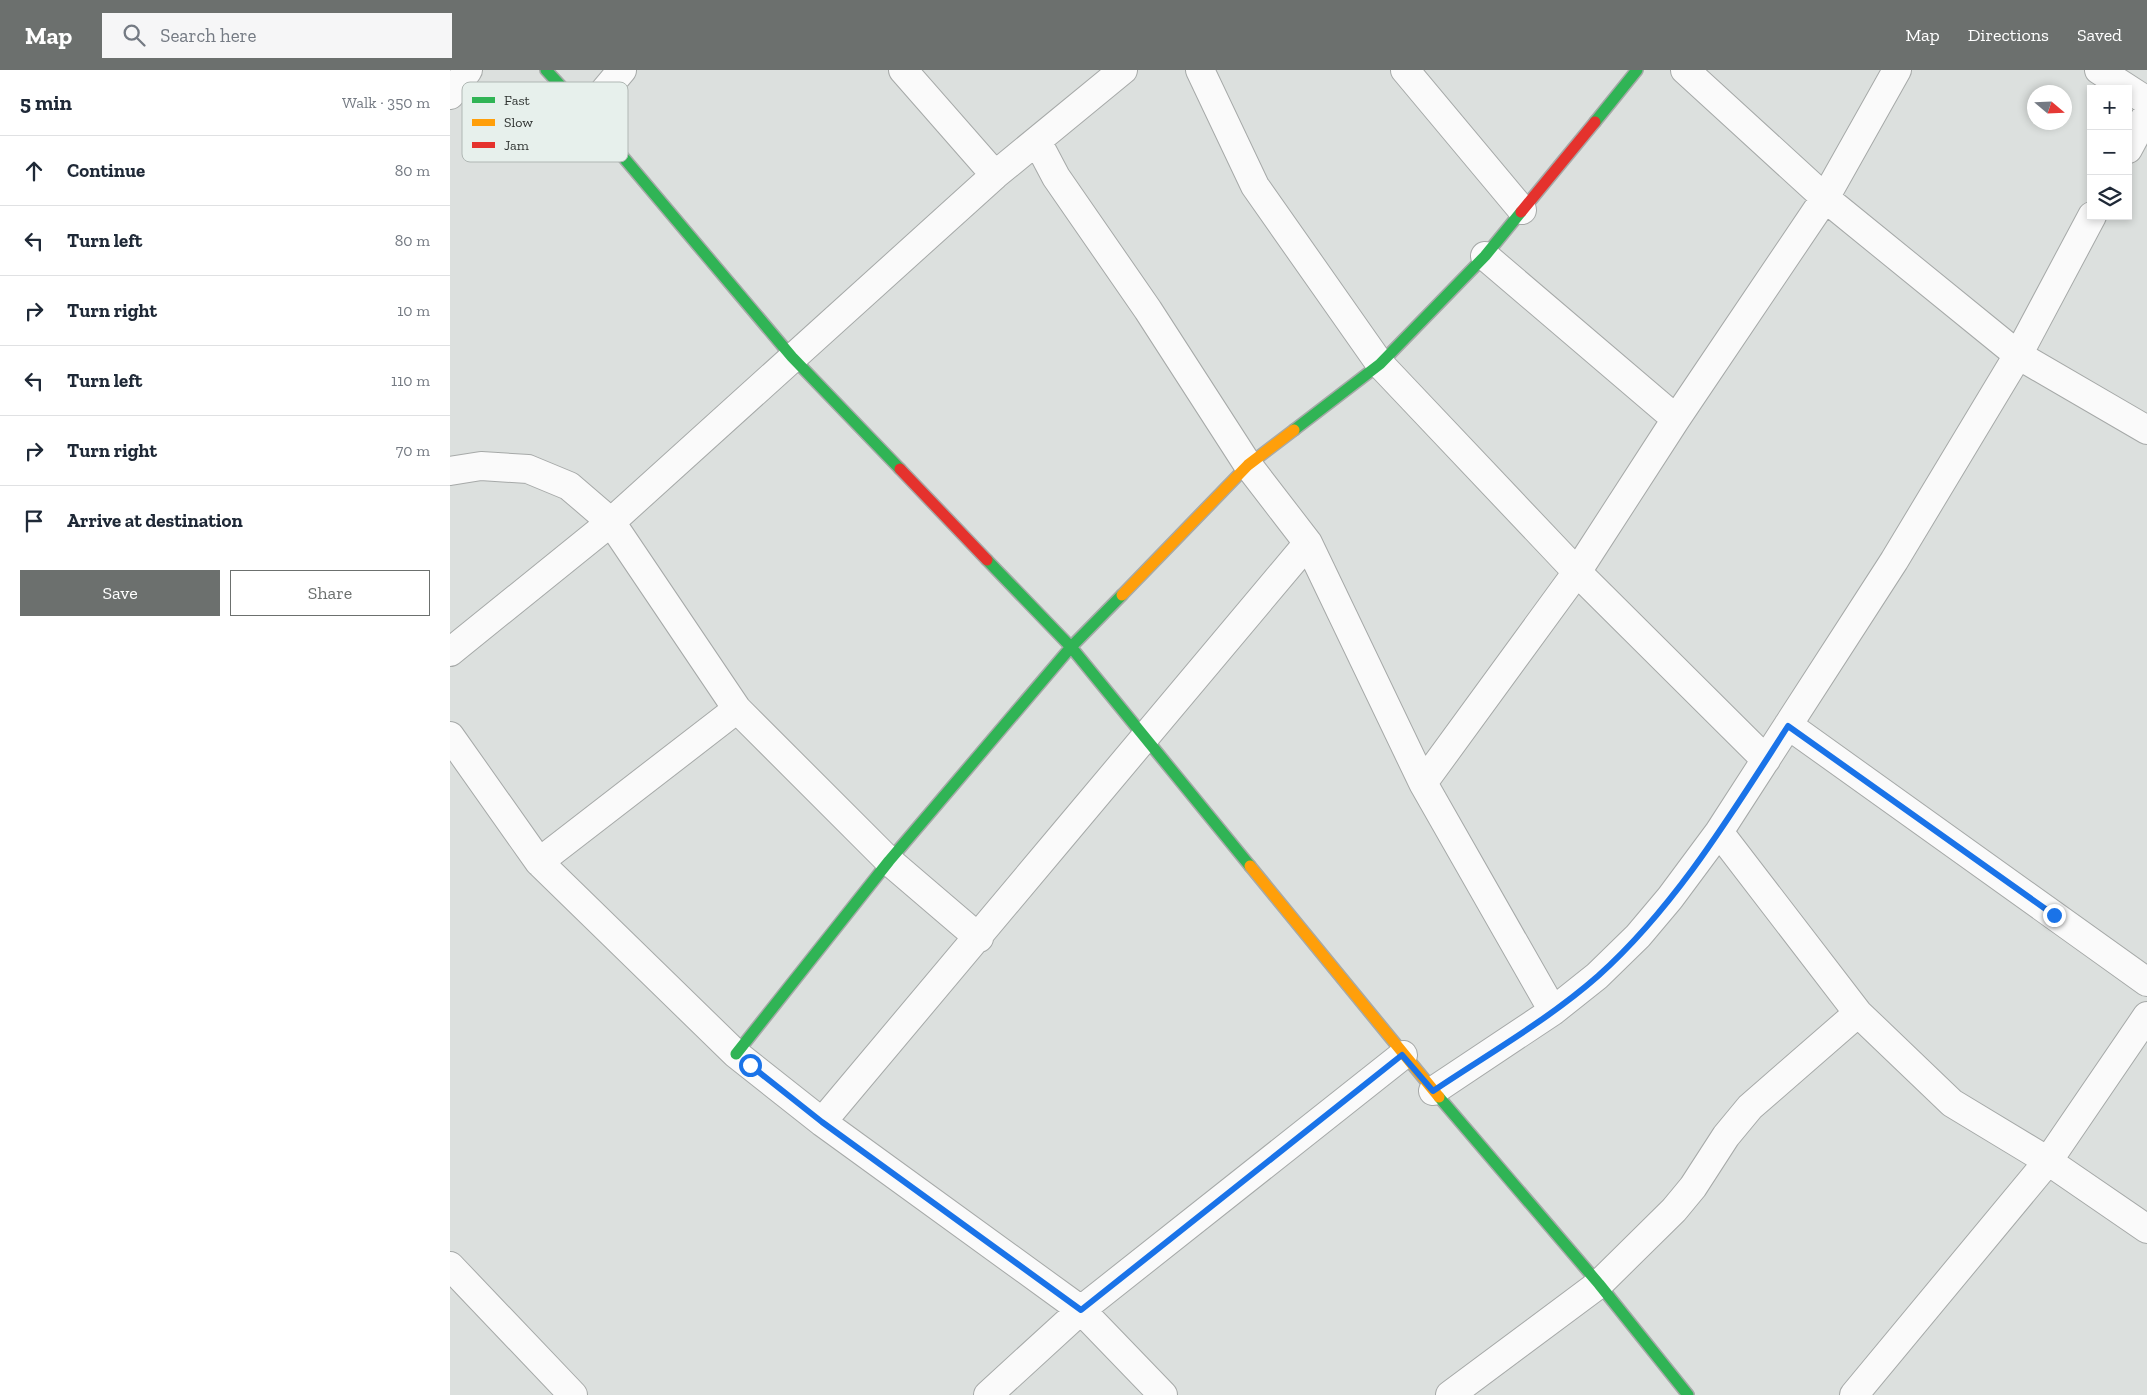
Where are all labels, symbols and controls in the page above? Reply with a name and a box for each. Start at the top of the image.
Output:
search box [102,13,452,58]
text: Map [25,21,72,50]
icon: search [120,21,148,49]
text: Search here [160,24,257,47]
text: Map [1905,24,1940,46]
text: Directions [1968,24,2049,46]
text: Saved [2077,24,2122,46]
legend [462,82,628,162]
north arrow [2027,85,2072,130]
map controls [2087,85,2132,220]
button: + [2087,85,2132,130]
text: 5 min [20,90,72,115]
text: Fast [504,92,531,109]
text: Walk · 350 m [342,93,430,112]
text: Slow [504,114,533,131]
button: − [2087,130,2132,175]
text: Jam [504,137,529,154]
icon: ahead [20,157,48,185]
text: Continue [67,159,145,182]
text: 80 m [395,161,430,180]
button: layers [2087,175,2132,220]
icon: left [20,227,48,255]
text: Turn left [67,229,142,252]
text: 80 m [395,231,430,250]
icon: right [20,297,48,325]
text: Turn right [67,299,157,322]
text: 10 m [397,301,430,320]
icon: left [20,367,48,395]
text: Turn left [67,369,142,392]
text: 110 m [391,371,430,390]
icon: right [20,437,48,465]
text: Turn right [67,439,157,462]
text: 70 m [396,441,430,460]
icon: arrive [20,507,48,535]
text: Arrive at destination [67,509,243,532]
button: Save [20,570,220,616]
button: Share [230,570,430,616]
route end [2043,904,2066,927]
route start [739,1054,762,1077]

